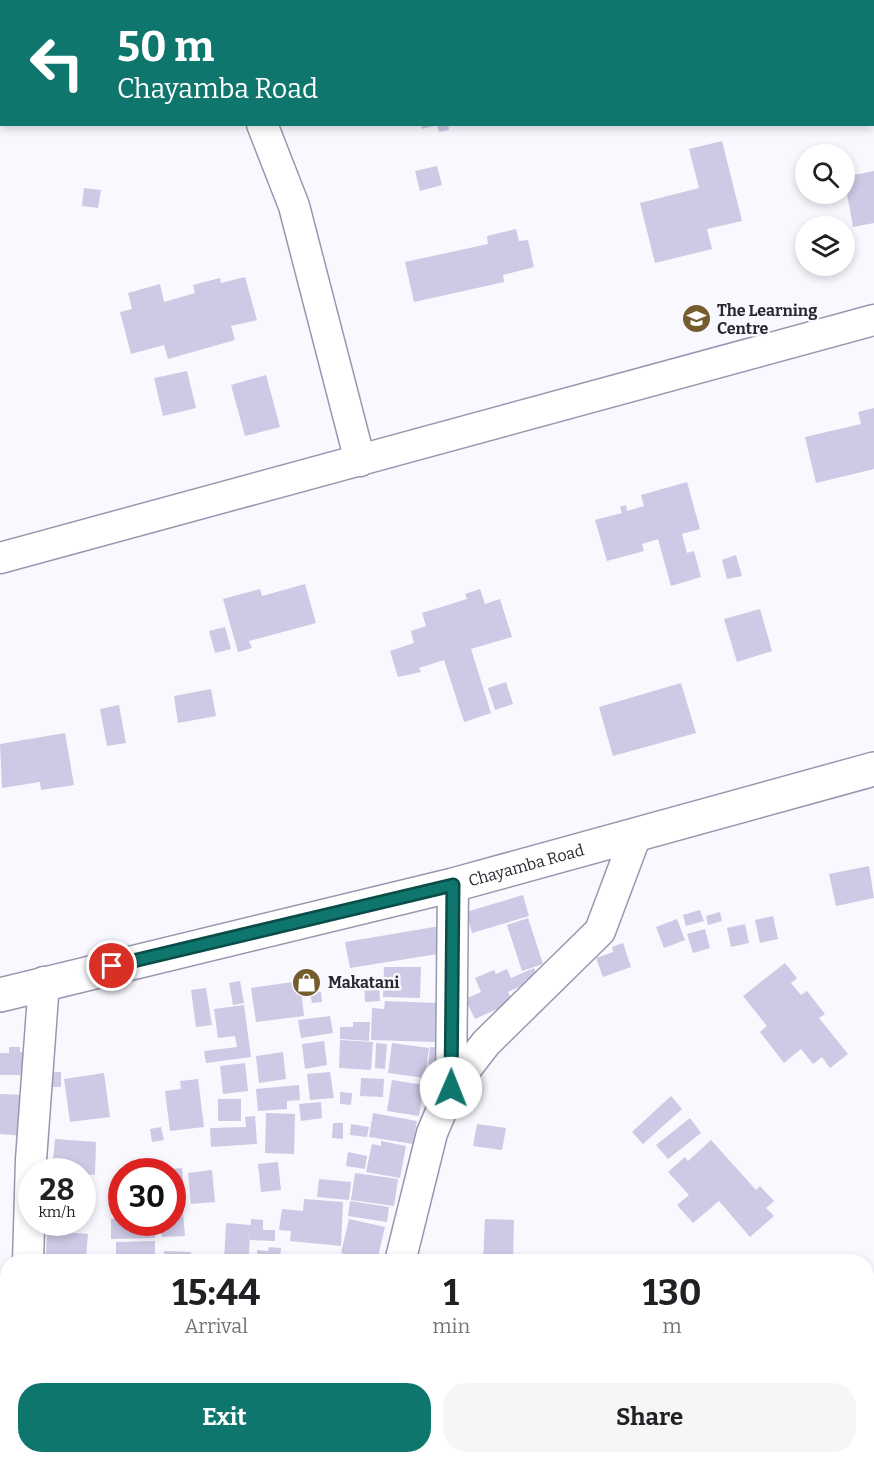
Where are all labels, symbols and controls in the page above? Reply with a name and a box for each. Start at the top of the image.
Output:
text: 50 m [117,22,214,72]
icon: left [18,24,96,102]
text: Chayamba Road [117,73,318,105]
map controls [795,144,855,276]
button: search [795,144,855,204]
button: layers [795,216,855,276]
place label: The Learning Centre [717,301,817,338]
school or university icon: The Learning Centre [680,303,712,335]
street label: Chayamba Road [466,840,587,890]
pin [86,940,137,991]
icon: arrive [95,949,128,982]
shop icon: Makatani [291,966,323,998]
place label: Makatani [328,973,399,992]
position arrow [419,1056,483,1120]
speed limit sign: 30 [108,1158,186,1236]
text: 28 [40,1172,74,1208]
text: km/h [38,1203,76,1221]
text: 15:44 [172,1271,260,1315]
text: 1 [444,1271,459,1315]
text: 130 [642,1271,702,1315]
text: Arrival [185,1314,248,1338]
text: min [432,1314,470,1338]
text: m [663,1314,682,1338]
button: Exit [18,1383,431,1452]
button: Share [443,1383,856,1452]

